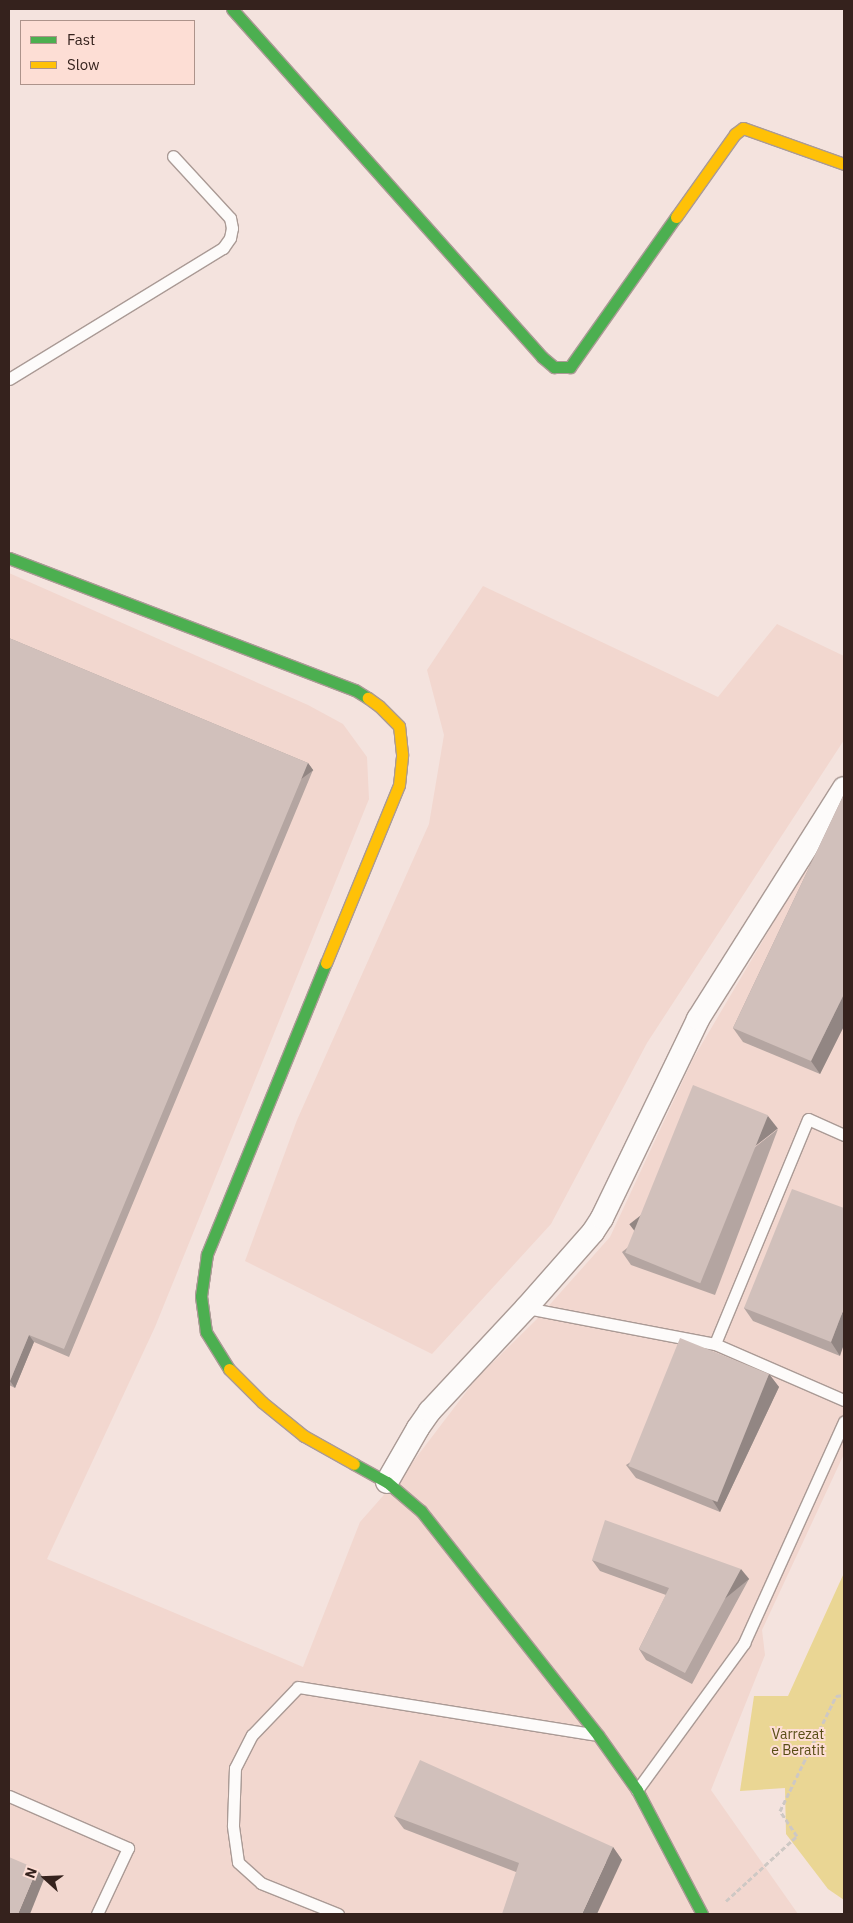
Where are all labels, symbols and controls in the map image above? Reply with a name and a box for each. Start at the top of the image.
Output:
legend [20,20,195,85]
text: Fast [67,30,95,49]
text: Slow [67,55,100,74]
park label: Varrezat e Beratit [771,1726,825,1758]
north arrow [20,1853,70,1903]
text: N [21,1865,41,1881]

